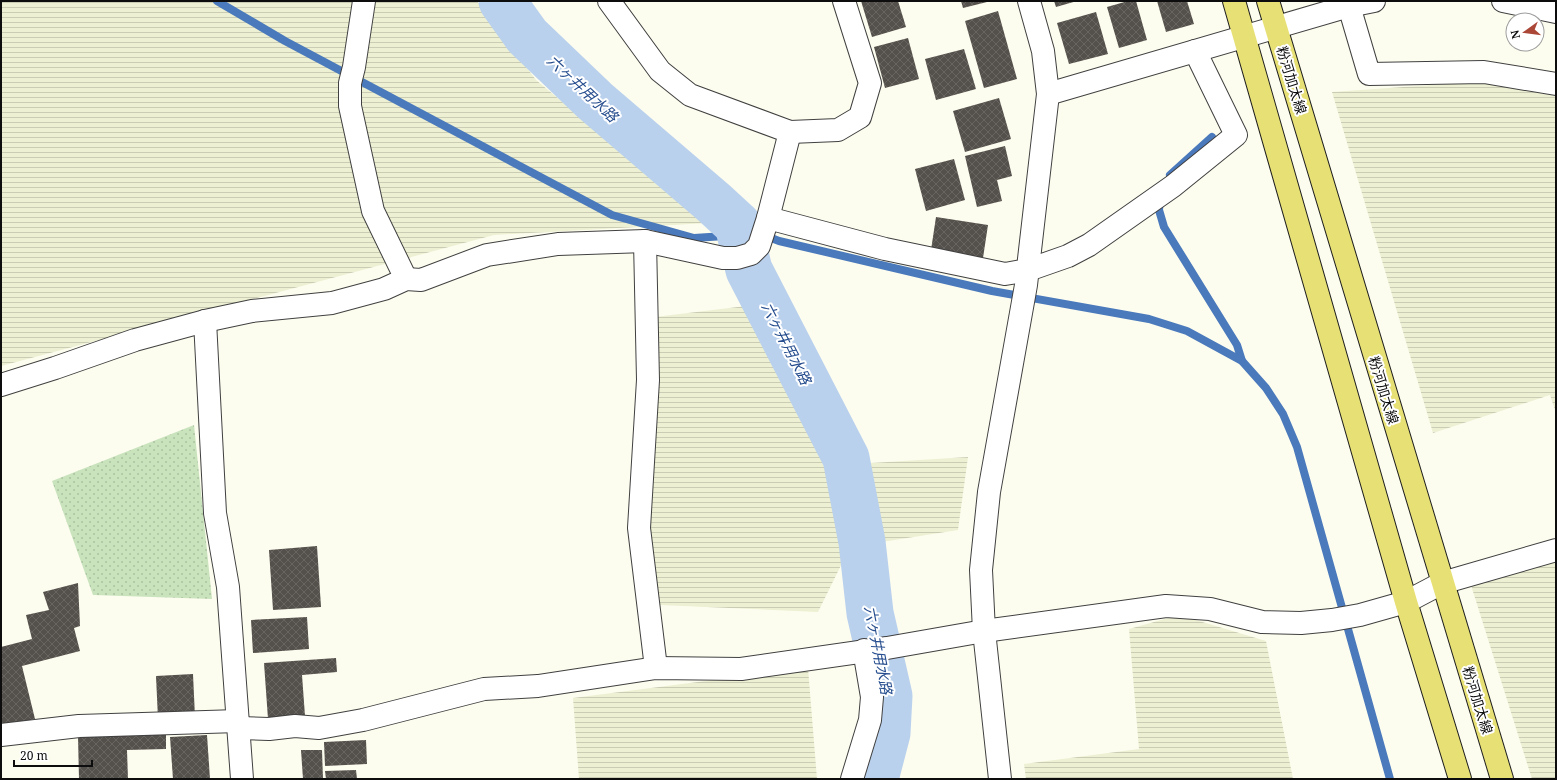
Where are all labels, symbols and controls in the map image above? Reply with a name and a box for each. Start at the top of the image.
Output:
north arrow [1505,12,1545,52]
text: N [1506,28,1523,41]
street label: 粉河加太線 [1273,44,1311,116]
water label: 六ヶ井用水路 [543,50,624,127]
water label: 六ヶ井用水路 [758,298,817,389]
street label: 粉河加太線 [1365,354,1403,426]
water label: 六ヶ井用水路 [861,604,898,698]
street label: 粉河加太線 [1459,664,1497,736]
scale bar [14,742,92,768]
text: 20 m [20,747,48,764]

